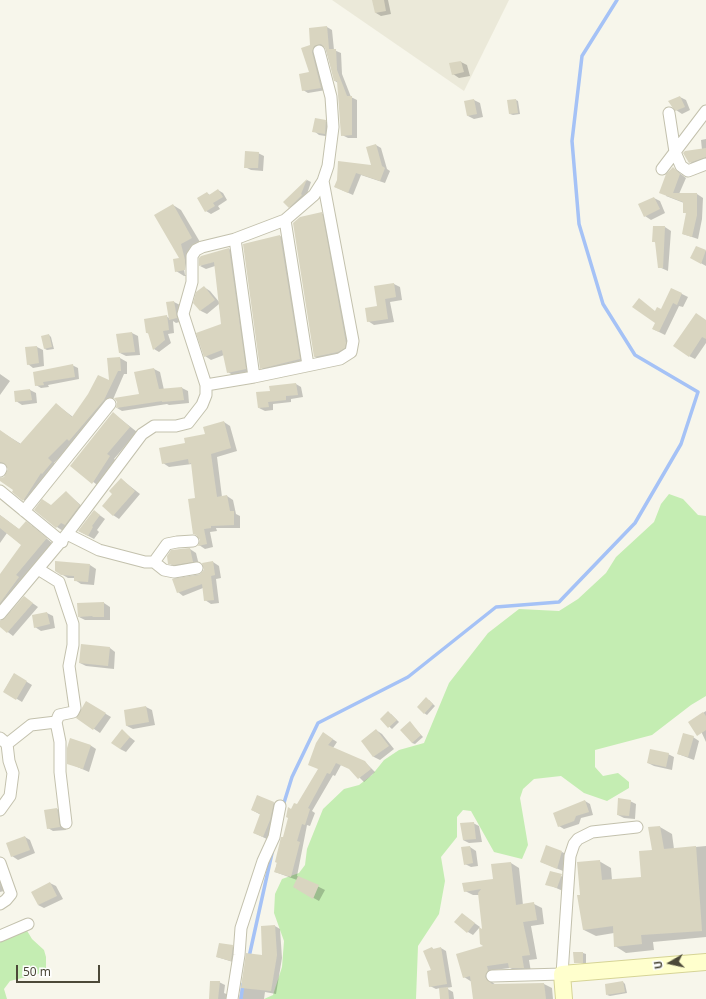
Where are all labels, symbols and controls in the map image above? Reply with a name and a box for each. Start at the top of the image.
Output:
north arrow [650,943,690,983]
scale bar [18,957,102,983]
text: U [650,960,666,970]
text: 50 m [23,963,51,980]

